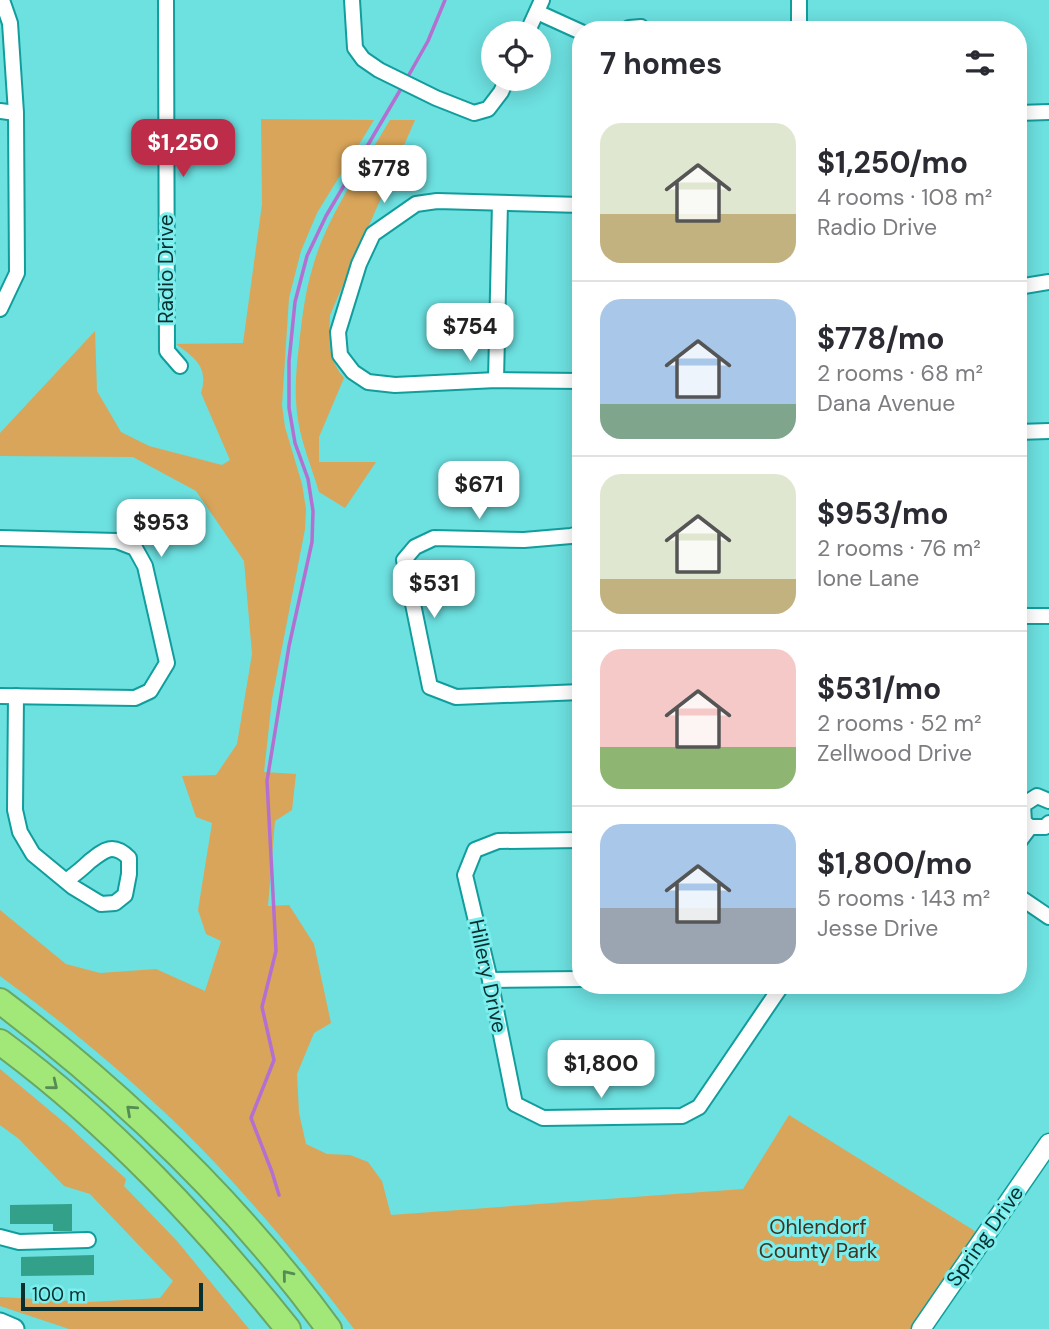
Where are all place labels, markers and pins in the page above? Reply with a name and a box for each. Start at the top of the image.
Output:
pin: $1,250 [126,120,240,179]
pin: $778 [343,146,425,205]
pin: $754 [429,304,511,363]
pin: $671 [438,462,520,521]
pin: $953 [120,500,202,559]
pin: $531 [393,560,475,620]
pin: $1,800 [544,1040,658,1100]

